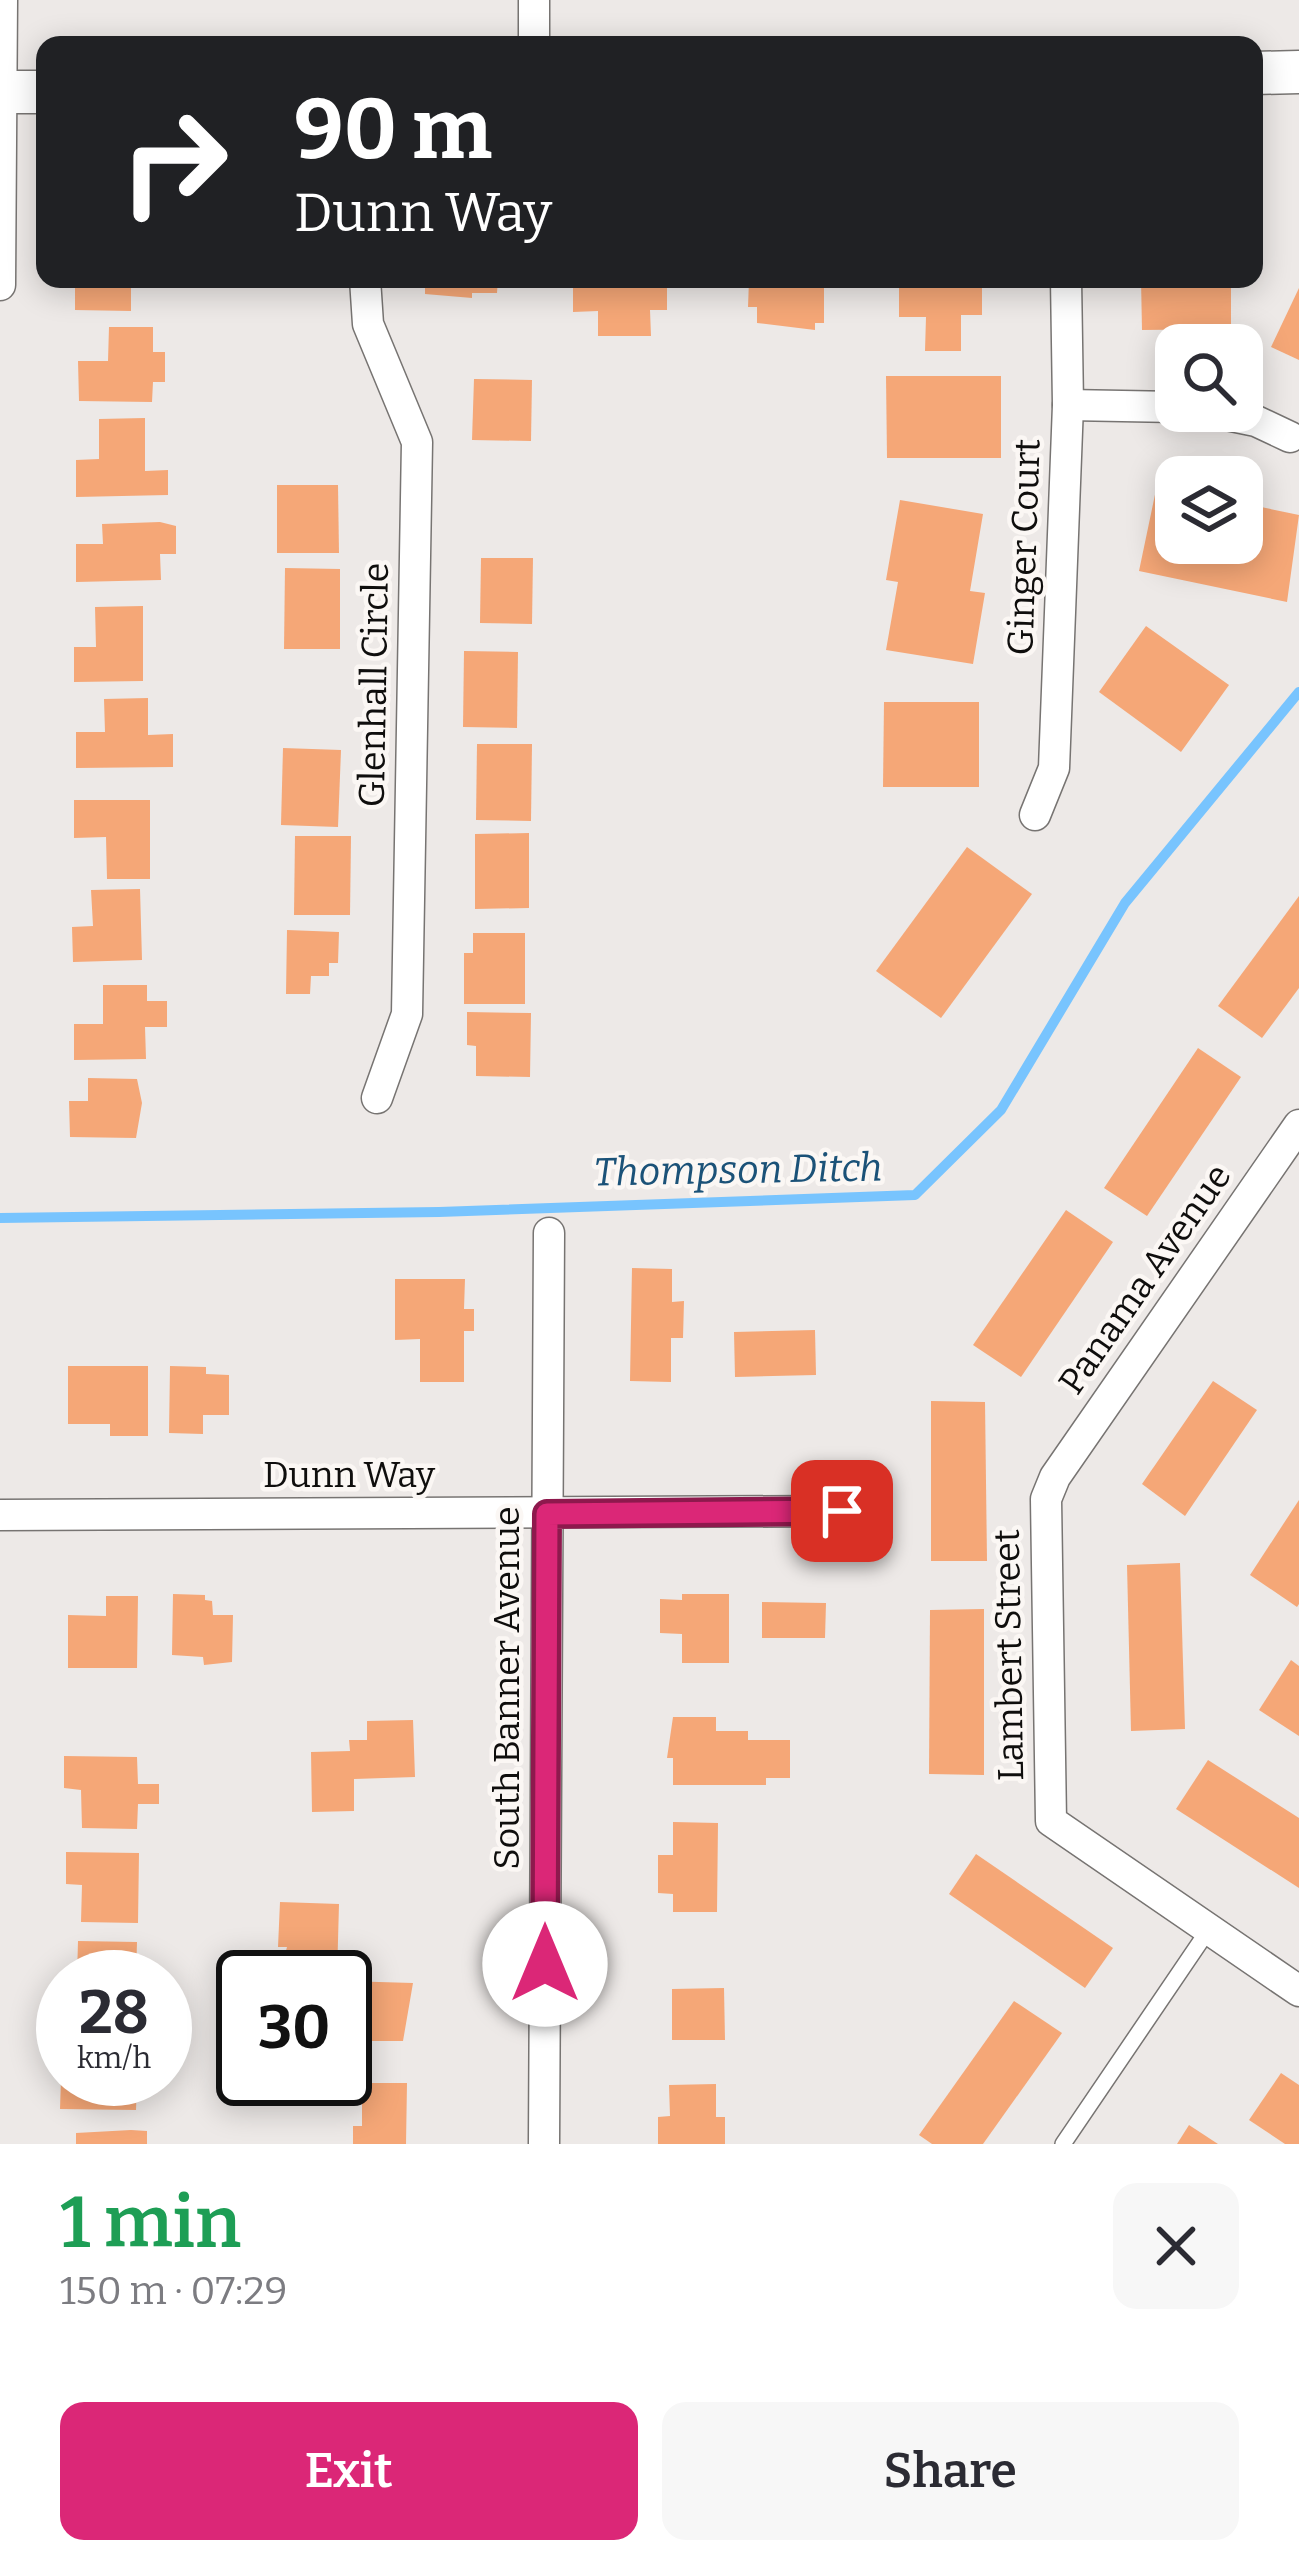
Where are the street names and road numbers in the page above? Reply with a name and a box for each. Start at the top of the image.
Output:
street label: Ginger Court [998,438,1050,656]
street label: Glenhall Circle [350,562,398,808]
street label: Panama Avenue [1049,1156,1241,1402]
street label: Dunn Way [263,1453,436,1497]
street label: South Banner Avenue [485,1506,529,1870]
street label: Lambert Street [985,1529,1033,1781]

